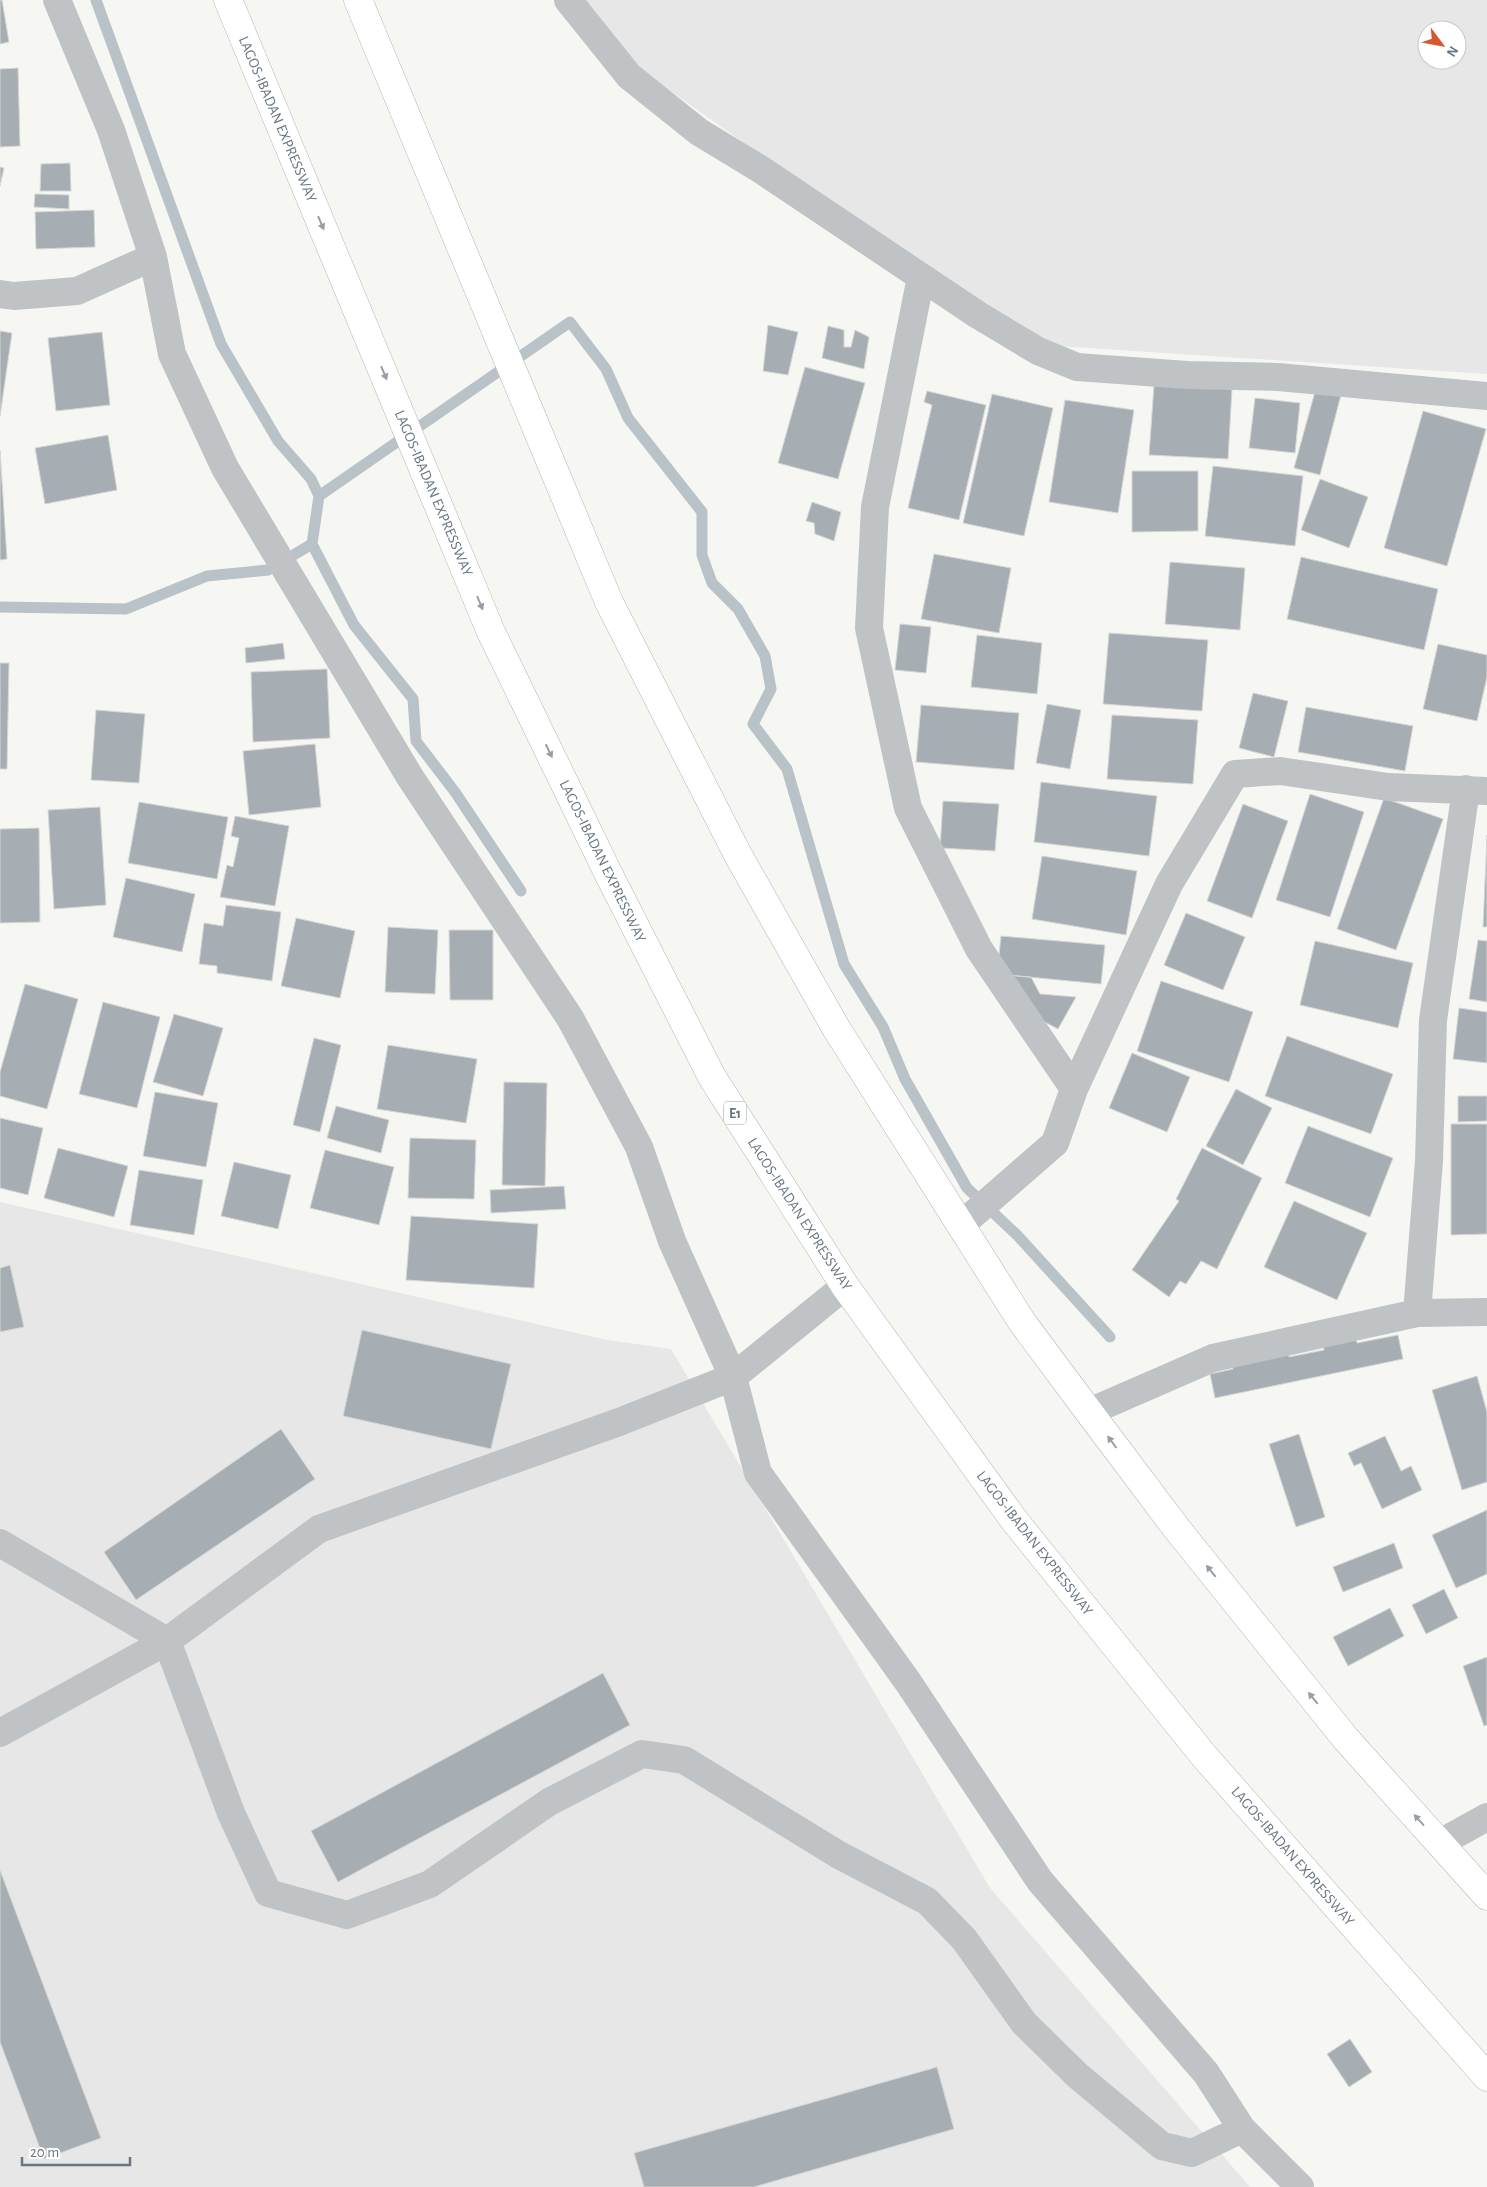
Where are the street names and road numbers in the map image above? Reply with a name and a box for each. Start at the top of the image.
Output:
street label: LAGOS-IBADAN EXPRESSWAY [236,34,319,204]
street label: LAGOS-IBADAN EXPRESSWAY [392,408,475,578]
street label: LAGOS-IBADAN EXPRESSWAY [557,778,648,945]
road number: E1 [724,1102,746,1124]
street label: LAGOS-IBADAN EXPRESSWAY [745,1135,855,1293]
street label: LAGOS-IBADAN EXPRESSWAY [974,1468,1096,1618]
street label: LAGOS-IBADAN EXPRESSWAY [1228,1784,1357,1929]

